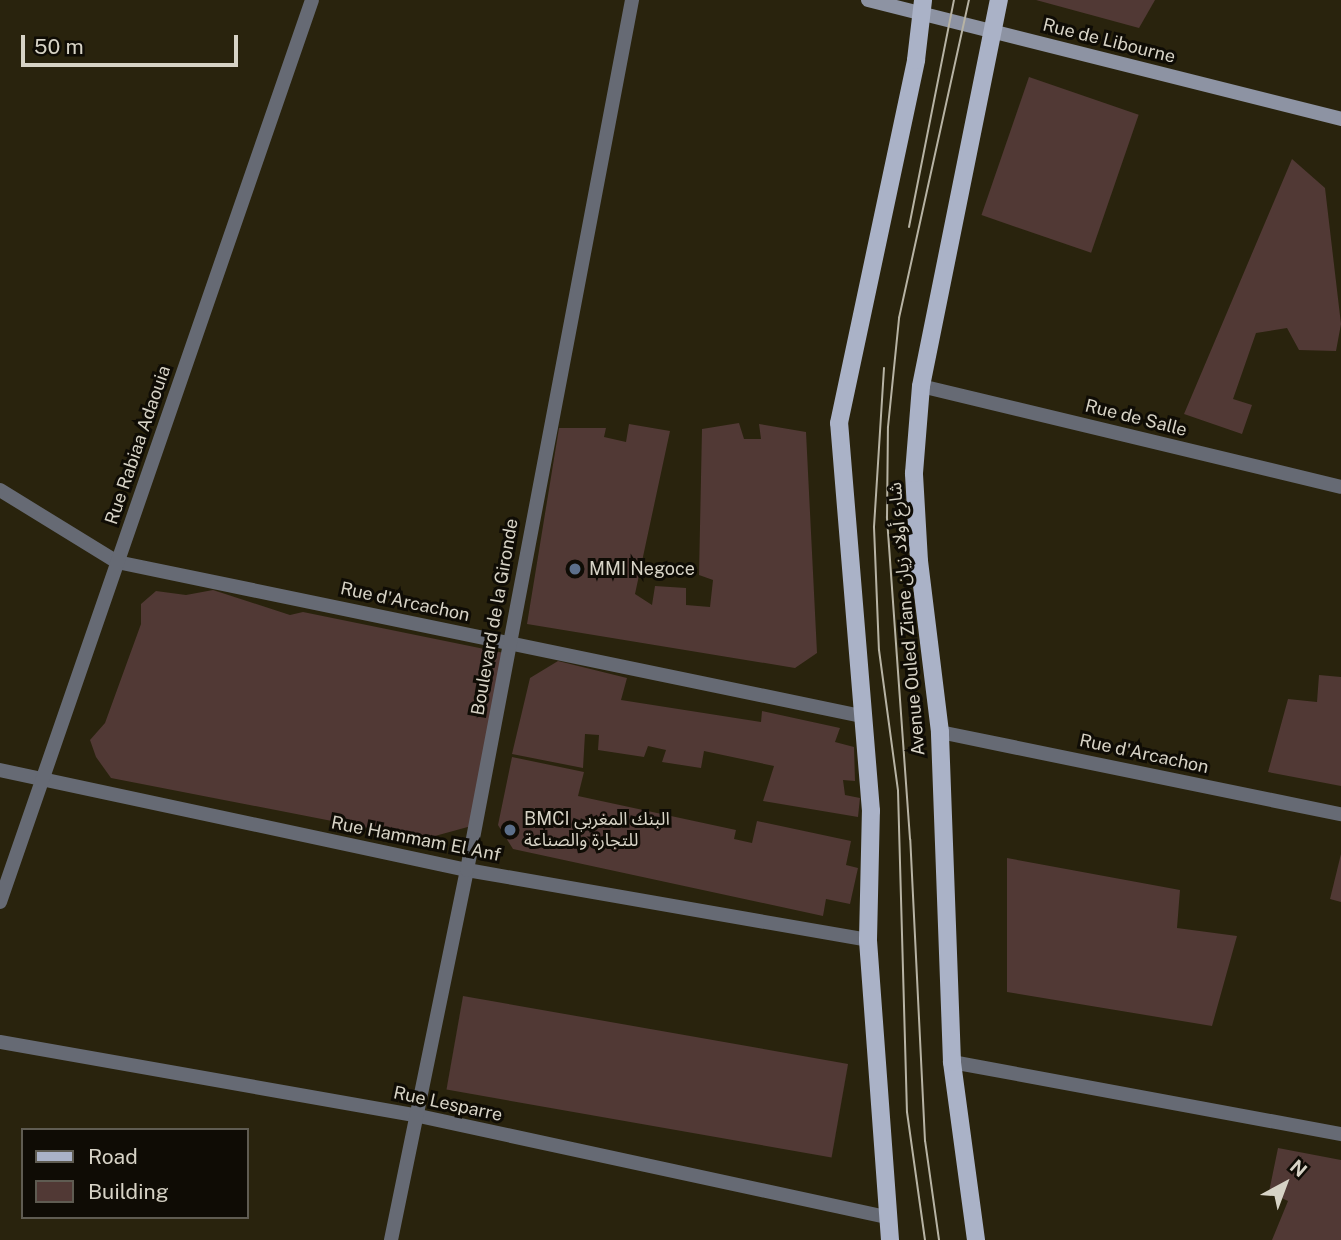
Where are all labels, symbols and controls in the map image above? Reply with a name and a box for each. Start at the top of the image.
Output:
street label: Rue de Libourne [1040,14,1178,68]
scale bar [24,21,242,65]
text: 50 m [34,34,84,59]
street label: Rue Rabiaa Adaouia [101,363,175,527]
street label: Rue de Salle [1083,395,1189,441]
street label: Avenue Ouled Ziane شارع أولاد زيان [884,481,930,757]
street label: Boulevard de la Gironde [467,517,523,717]
place label: MMI Negoce [589,558,695,580]
marker: MMI Negoce [567,561,583,577]
street label: Rue d'Arcachon [338,578,472,626]
street label: Rue d'Arcachon [1077,730,1211,778]
place label: BMCI البنك المغربي للتجارة والصناعة [524,809,670,852]
street label: Rue Hammam El Anf [329,812,503,866]
marker: BMCI البنك المغربي للتجارة والصناعة [502,822,518,838]
street label: Rue Lesparre [391,1082,505,1126]
legend [21,1128,248,1219]
text: Road [88,1144,138,1169]
north arrow [1250,1149,1320,1219]
text: N [1286,1155,1312,1181]
text: Building [88,1179,169,1204]

